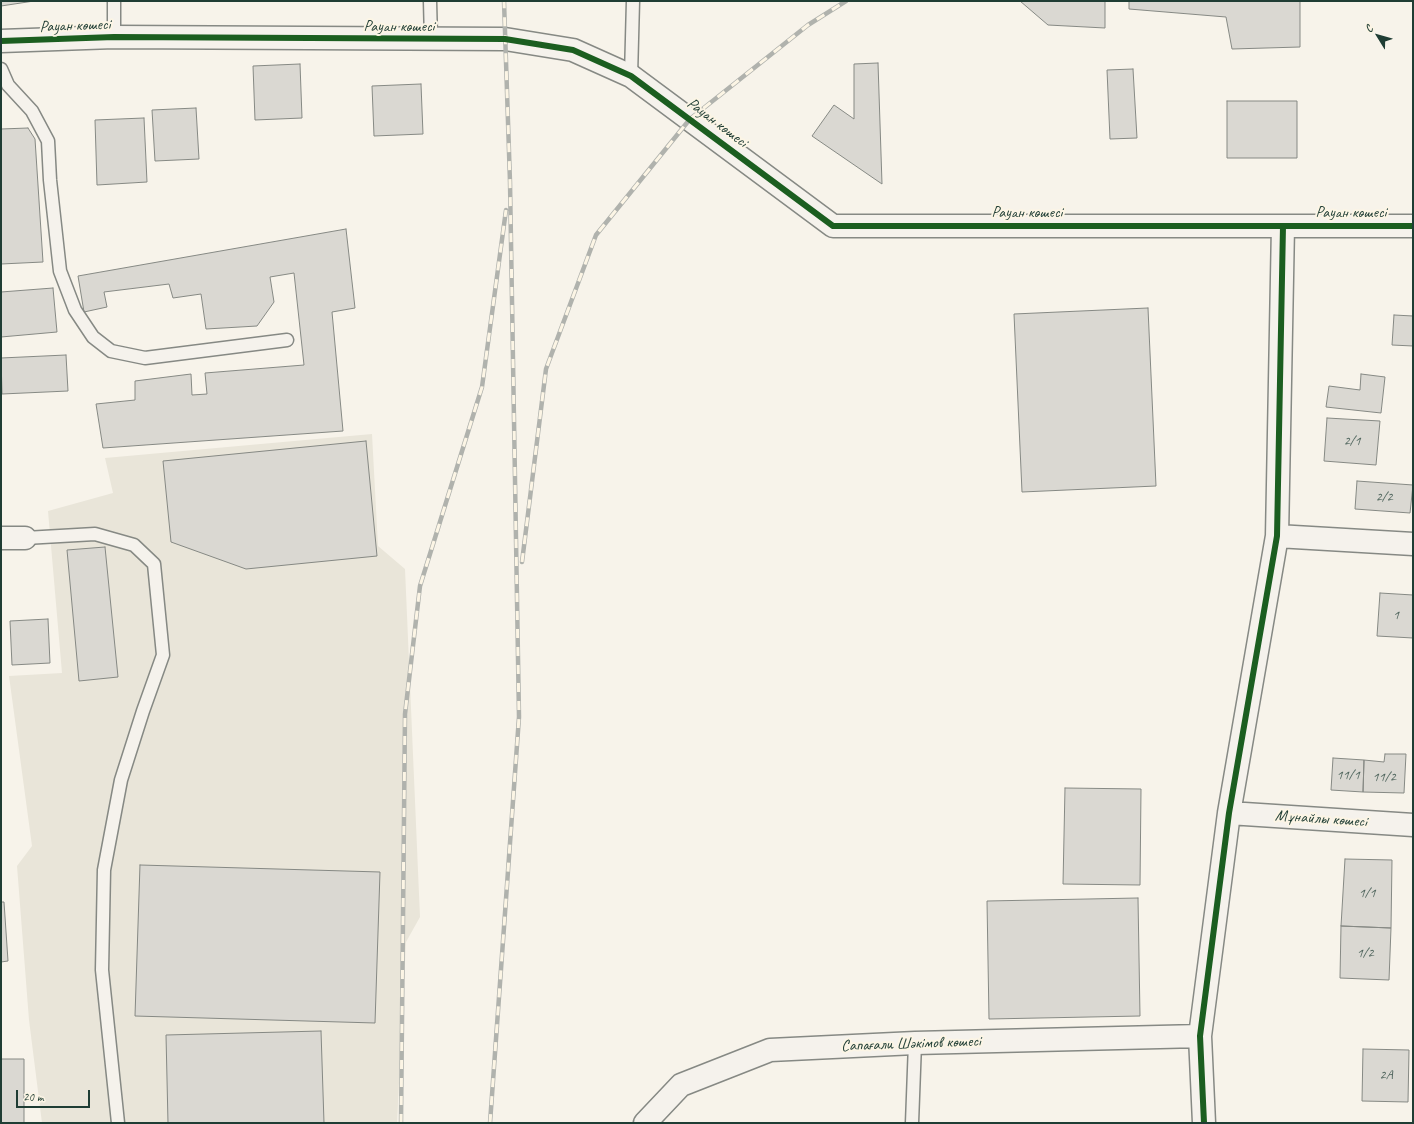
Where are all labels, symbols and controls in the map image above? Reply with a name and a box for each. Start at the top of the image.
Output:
street label: Рауан көшесі [39,15,111,37]
north arrow [1358,16,1398,56]
street label: Рауан көшесі [363,17,435,37]
text: С [1361,22,1376,35]
street label: Рауан көшесі [683,94,751,152]
street label: Рауан көшесі [991,203,1063,223]
street label: Рауан көшесі [1315,203,1387,223]
house number: 2/1 [1343,433,1361,449]
house number: 2/2 [1375,489,1393,505]
house number: 1 [1393,607,1399,623]
house number: 11/1 [1336,767,1360,783]
house number: 11/2 [1372,769,1396,785]
street label: Мұнайлы көшесі [1274,806,1368,832]
house number: 1/1 [1358,885,1376,901]
house number: 1/2 [1356,945,1374,961]
street label: Сапағали Шәкімов көшесі [841,1032,981,1056]
house number: 2А [1379,1067,1393,1083]
scale bar [18,1082,92,1108]
text: 20 m [23,1089,43,1105]

